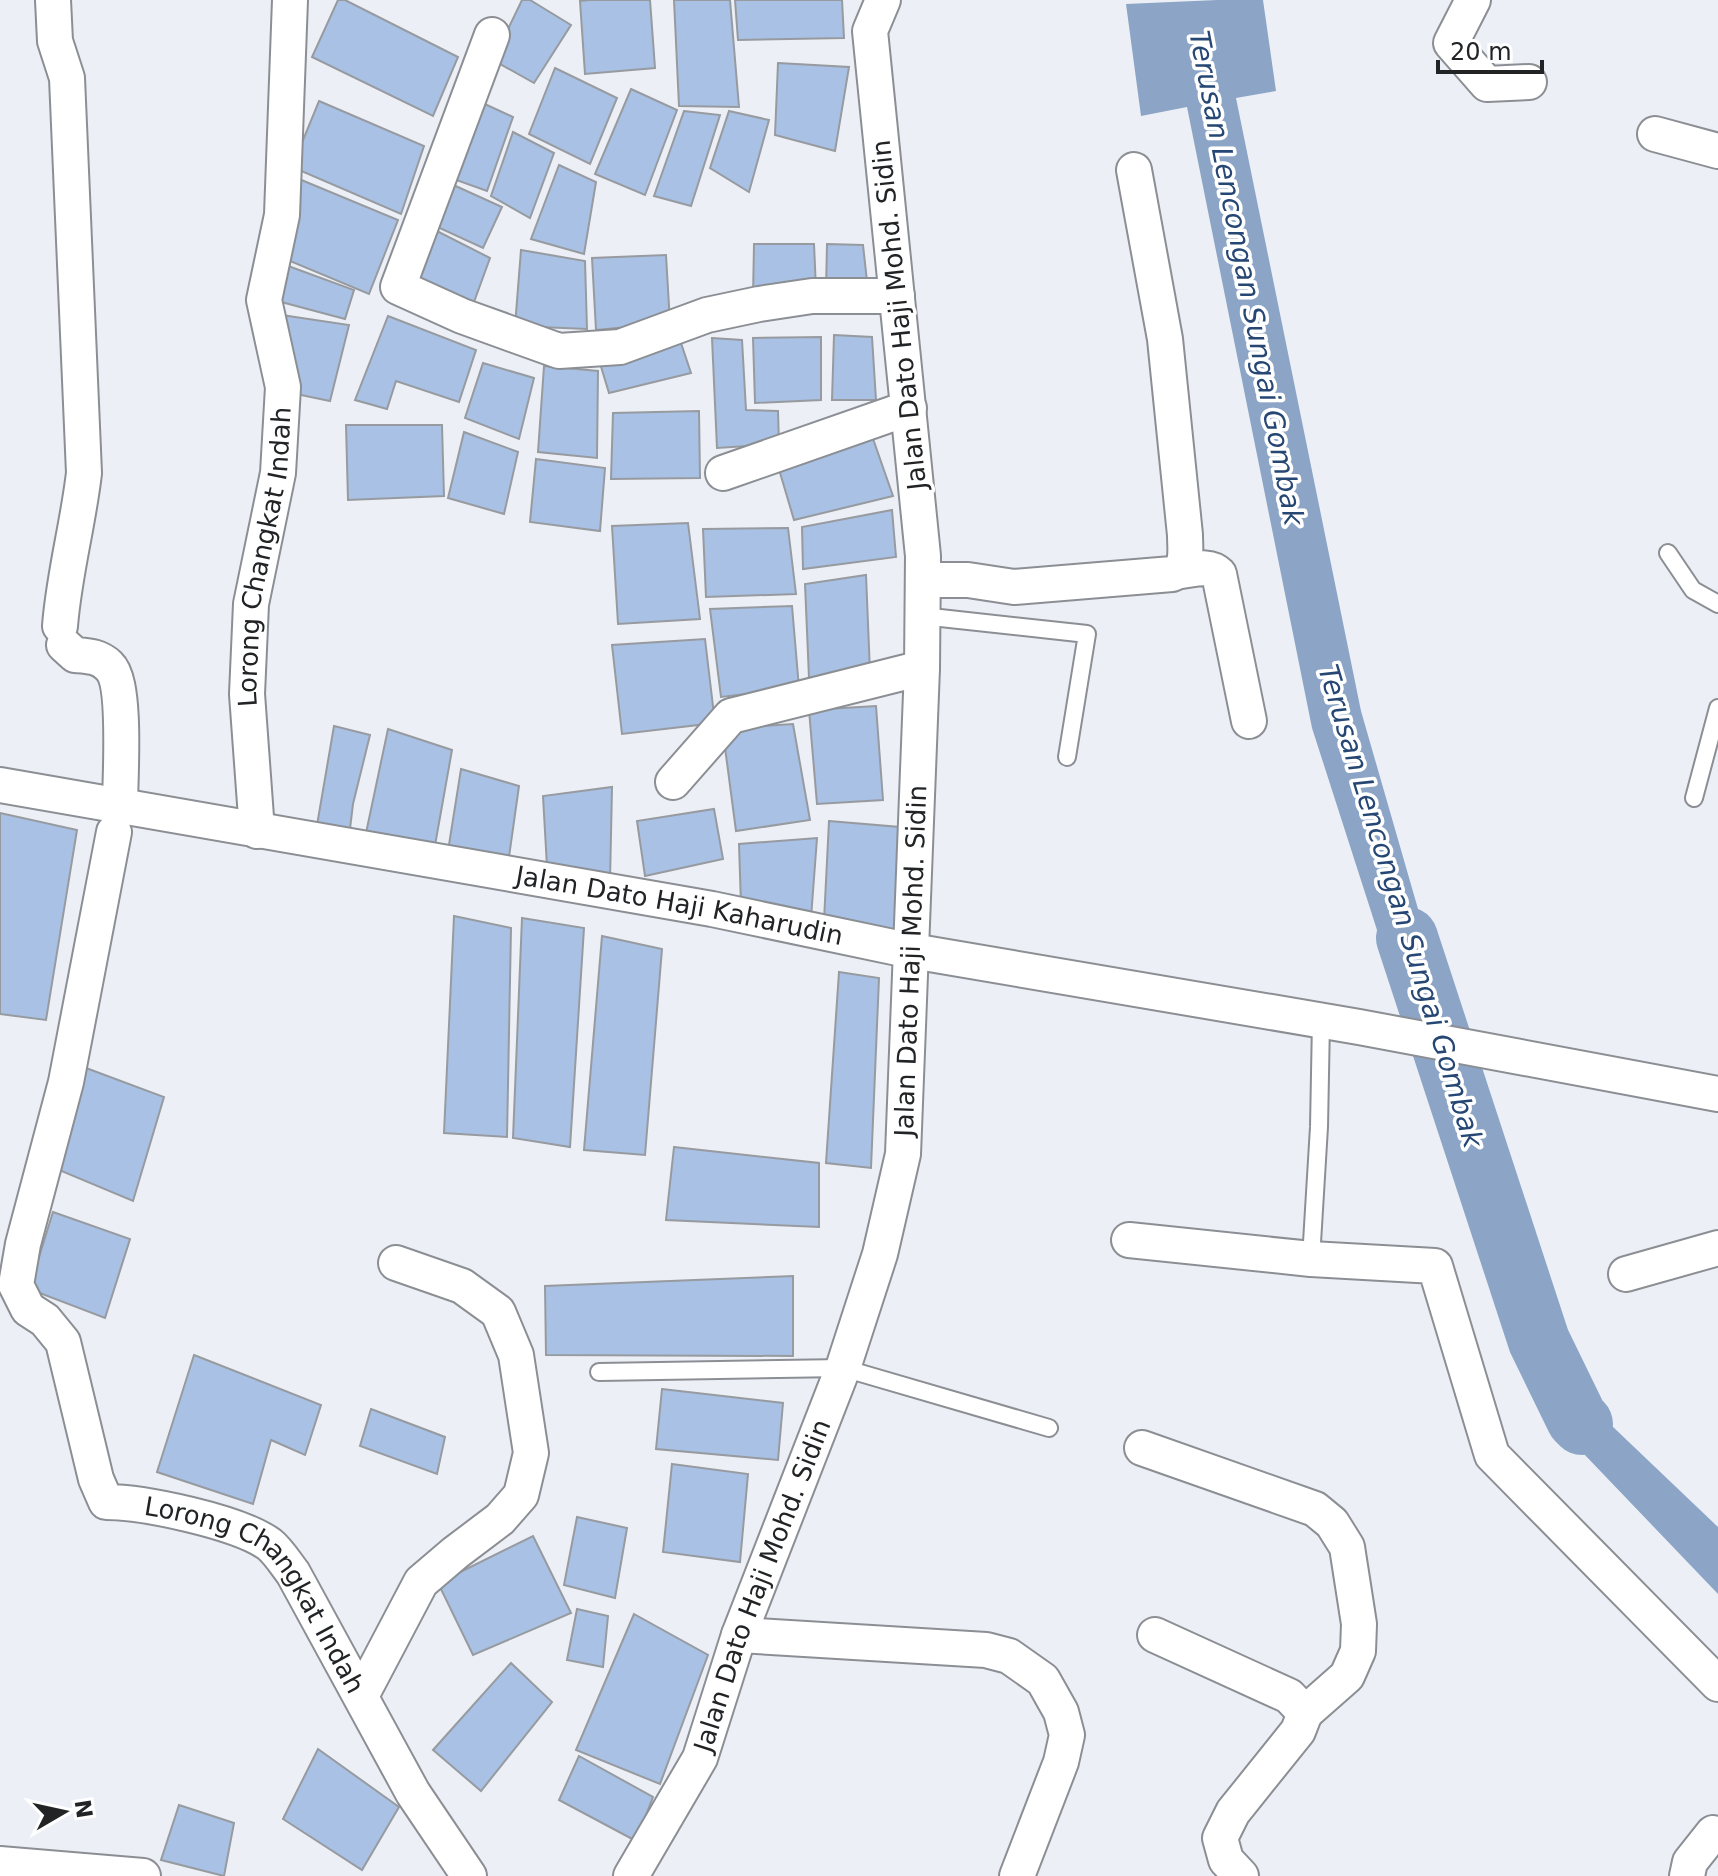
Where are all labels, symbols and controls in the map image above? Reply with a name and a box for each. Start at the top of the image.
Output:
scale bar [1438,24,1542,74]
water label: Terusan Lencongan Sungai Gombak [1182,28,1311,530]
text: 20 m [1450,38,1512,66]
street label: Jalan Dato Haji Mohd. Sidin [866,138,933,493]
street label: Lorong Changkat Indah [232,406,297,708]
water label: Terusan Lencongan Sungai Gombak [1311,661,1490,1153]
street label: Jalan Dato Haji Mohd. Sidin [889,784,932,1139]
street label: Jalan Dato Haji Kaharudin [511,860,846,951]
street label: Jalan Dato Haji Mohd. Sidin [687,1415,837,1757]
street label: Lorong Changkat Indah [142,1491,371,1698]
north arrow [24,1772,104,1852]
text: N [69,1798,97,1820]

